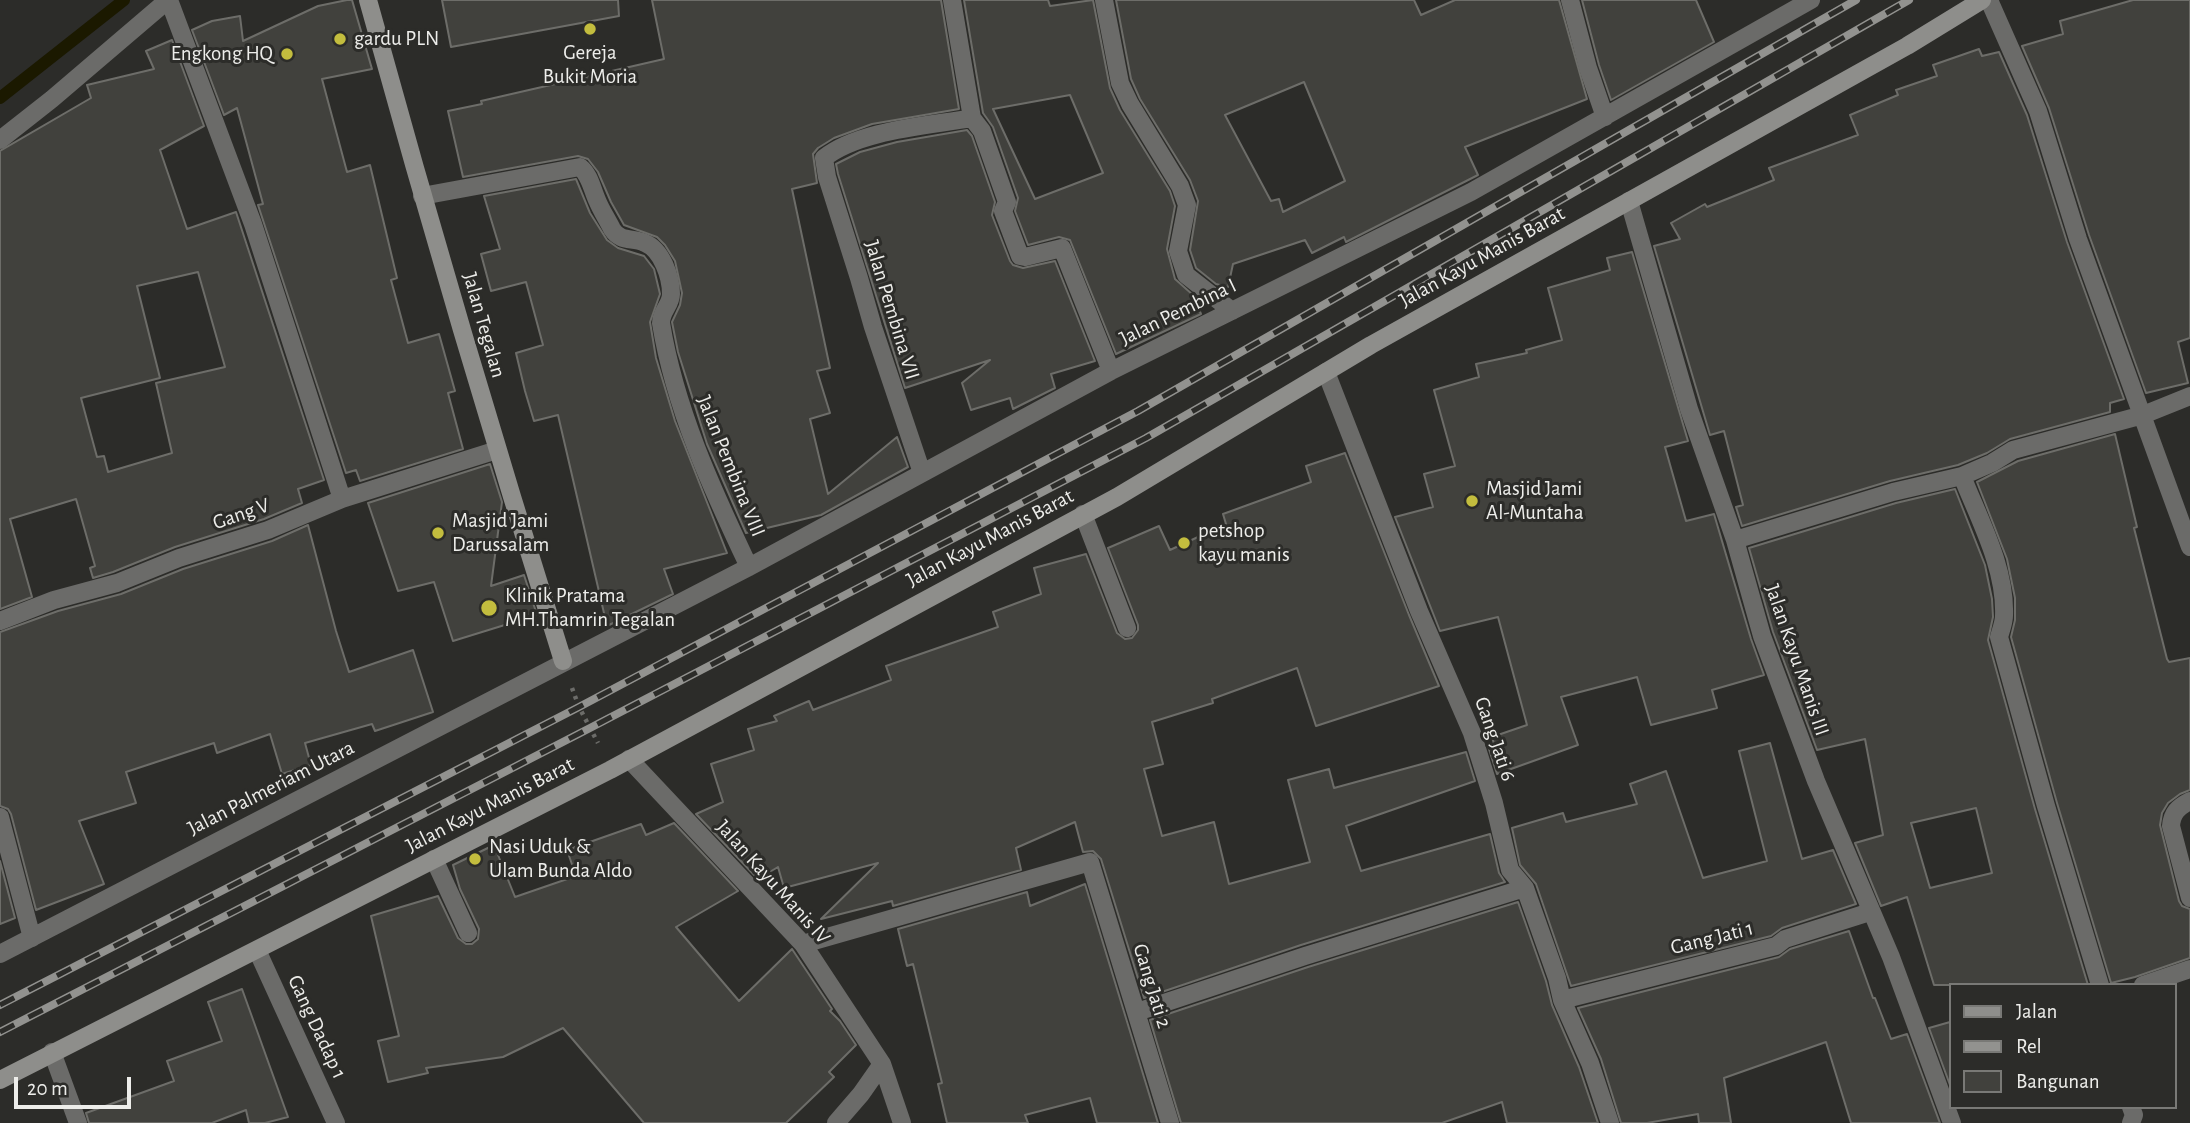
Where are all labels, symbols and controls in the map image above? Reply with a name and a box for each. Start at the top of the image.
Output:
marker: Gereja Bukit Moria [582,21,598,37]
place label: gardu PLN [354,26,439,52]
marker: gardu PLN [332,31,348,47]
place label: Gereja Bukit Moria [543,40,637,90]
place label: Engkong HQ [171,41,273,67]
marker: Engkong HQ [279,46,295,62]
street label: Jalan Kayu Manis Barat [1395,201,1569,313]
street label: Jalan Pembina VII [859,237,925,383]
street label: Jalan Tegalan [457,269,511,381]
street label: Jalan Pembina I [1115,273,1241,351]
street label: Jalan Pembina VIII [691,392,771,540]
place label: Masjid Jami Al-Muntaha [1486,476,1584,526]
street label: Jalan Kayu Manis Barat [902,483,1078,593]
street label: Gang V [209,493,273,535]
marker: Masjid Jami Al-Muntaha [1464,493,1480,509]
place label: Masjid Jami Darussalam [452,508,549,558]
place label: petshop kayu manis [1198,518,1290,568]
marker: Masjid Jami Darussalam [430,525,446,541]
marker: petshop kayu manis [1176,535,1192,551]
street label: Jalan Kayu Manis III [1759,581,1835,739]
place label: Klinik Pratama MH.Thamrin Tegalan [505,583,675,633]
marker: Klinik Pratama MH.Thamrin Tegalan [479,598,499,618]
street label: Gang Jati 6 [1469,694,1521,784]
street label: Jalan Palmeriam Utara [183,735,359,841]
street label: Jalan Kayu Manis Barat [402,752,578,858]
street label: Jalan Kayu Manis IV [711,815,835,949]
place label: Nasi Uduk & Ulam Bunda Aldo [489,834,632,884]
marker: Nasi Uduk & Ulam Bunda Aldo [467,851,483,867]
street label: Gang Jati 1 [1668,916,1756,960]
street label: Gang Jati 2 [1127,941,1177,1031]
street label: Gang Dadap 1 [282,971,352,1083]
legend [1948,983,2176,1109]
text: Jalan [2016,1001,2057,1022]
text: Rel [2016,1036,2042,1057]
scale bar [18,1064,135,1108]
text: Bangunan [2016,1071,2100,1092]
text: 20 m [27,1078,68,1099]

